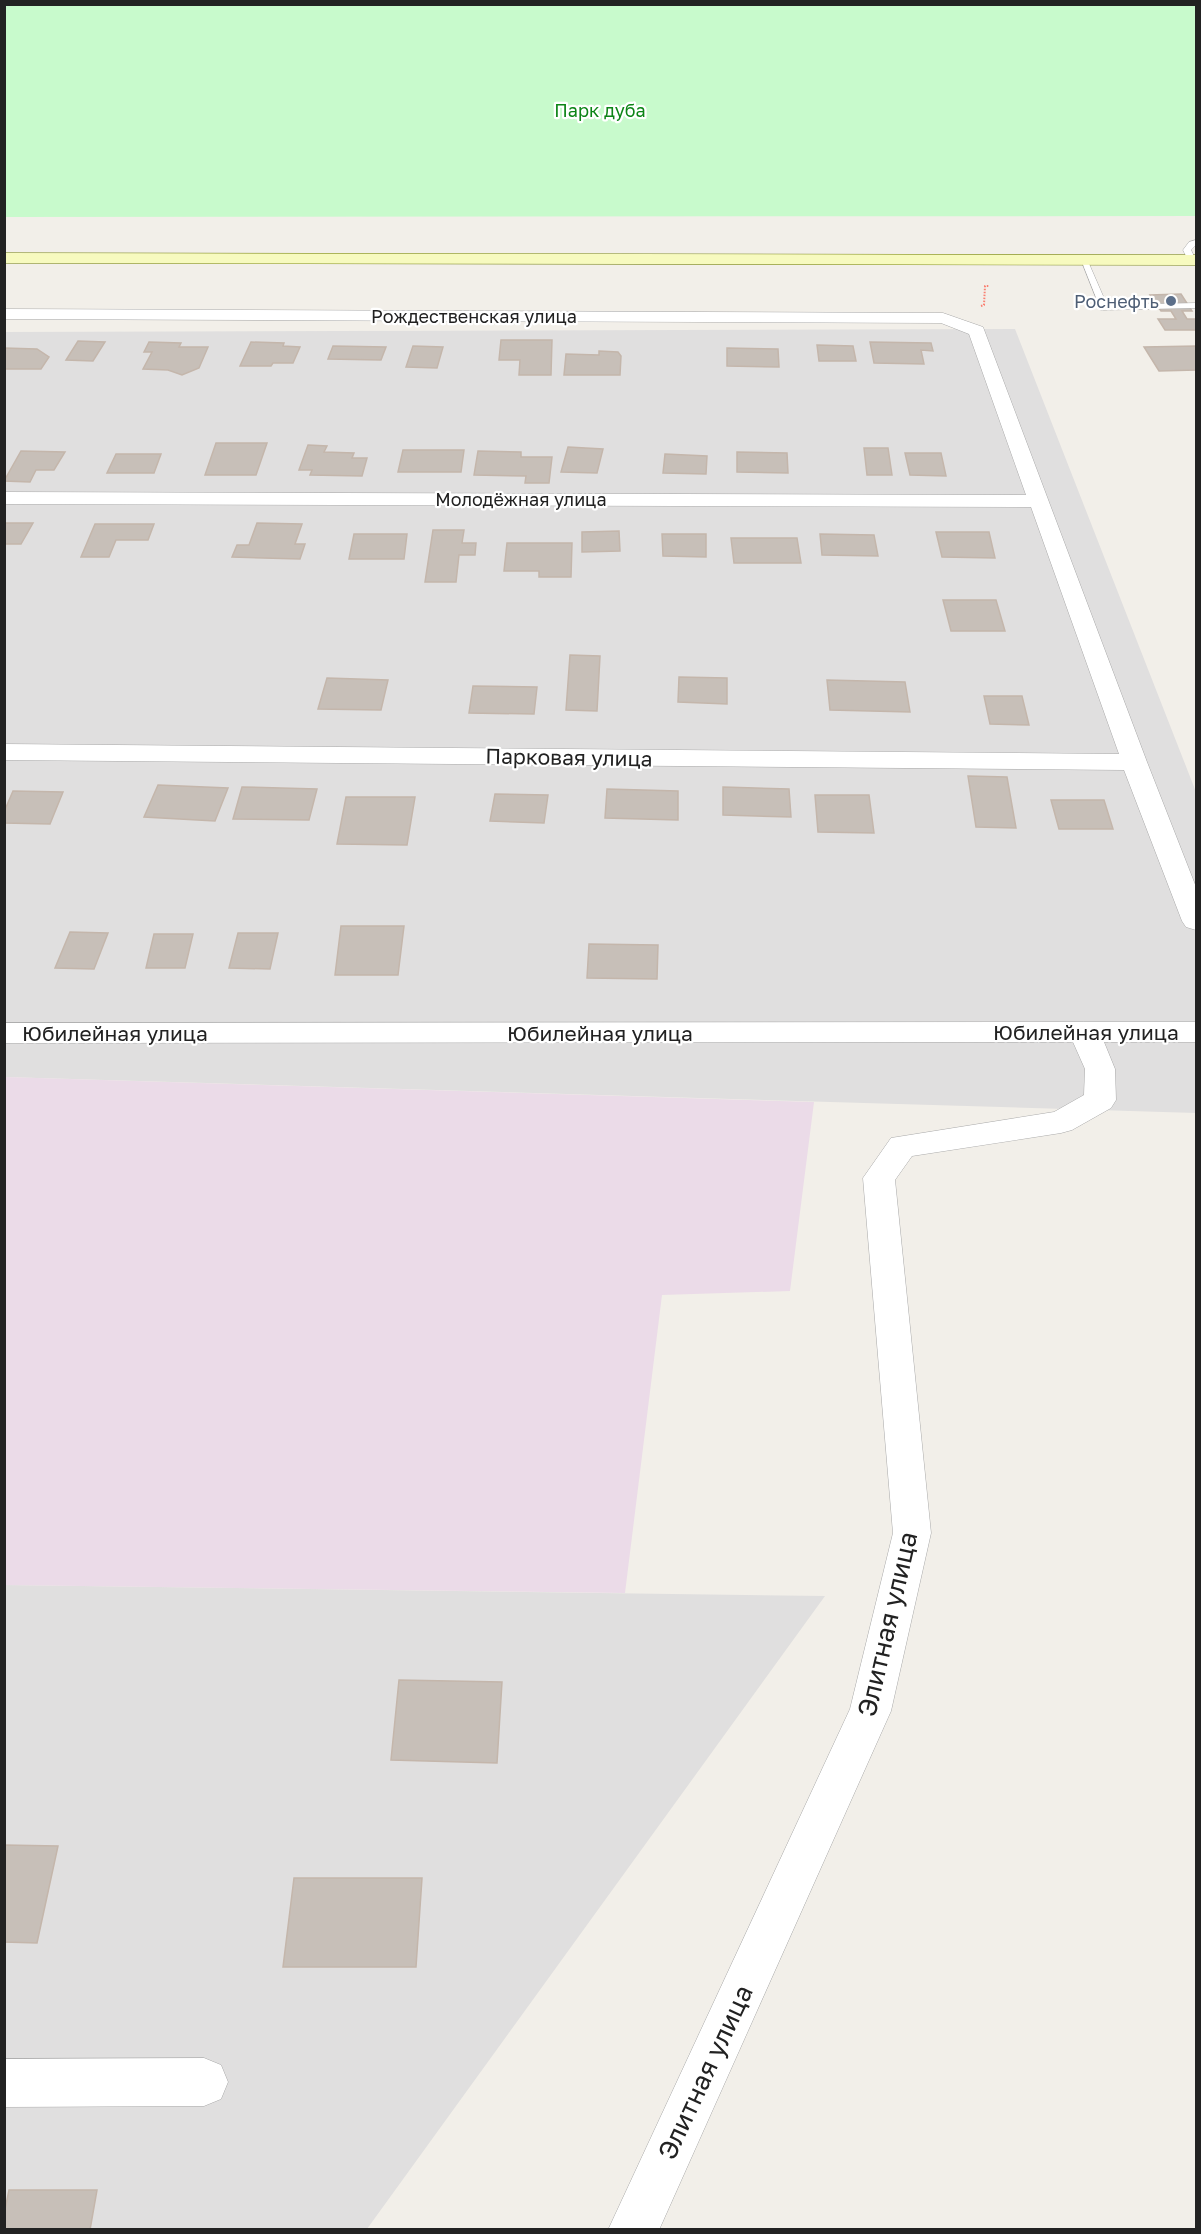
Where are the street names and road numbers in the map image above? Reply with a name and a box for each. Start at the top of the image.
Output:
street label: Рождественская улица [371,305,577,327]
street label: Молодёжная улица [435,488,607,510]
street label: Парковая улица [485,743,653,771]
street label: Юбилейная улица [993,1019,1179,1045]
street label: Юбилейная улица [22,1020,208,1046]
street label: Юбилейная улица [507,1020,693,1046]
street label: Элитная улица [851,1529,923,1719]
street label: Элитная улица [651,1980,759,2164]

